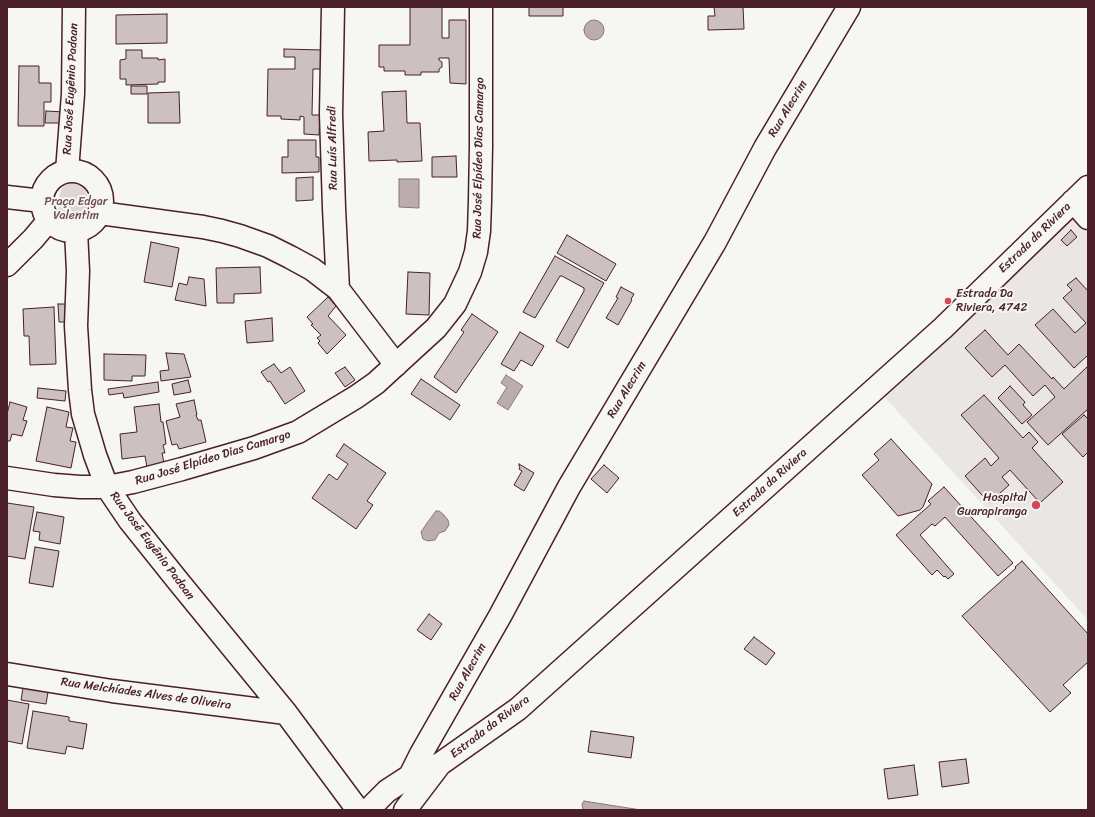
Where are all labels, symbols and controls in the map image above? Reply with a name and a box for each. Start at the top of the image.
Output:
street label: Rua José Eugênio Padoan [60,23,82,155]
street label: Rua José Elpídeo Dias Camargo [470,77,488,239]
street label: Rua Alecrim [765,78,811,140]
street label: Rua Luís Alfredi [325,106,341,190]
park label: Praça Edgar Valentim [44,195,108,223]
street label: Estrada da Riviera [996,200,1074,276]
place label: Estrada Da Riviera, 4742 [956,287,1027,315]
marker: Estrada Da Riviera, 4742 [943,296,953,306]
street label: Rua Alecrim [604,359,650,421]
street label: Rua José Elpídeo Dias Camargo [134,427,292,489]
street label: Estrada da Riviera [730,446,810,520]
street label: Rua José Eugênio Padoan [107,489,197,603]
place label: Hospital Guarapiranga [957,491,1027,519]
marker: Hospital Guarapiranga [1030,499,1042,511]
street label: Rua Alecrim [446,641,490,703]
street label: Rua Melchíades Alves de Oliveira [60,675,232,713]
street label: Estrada da Riviera [448,693,532,761]

